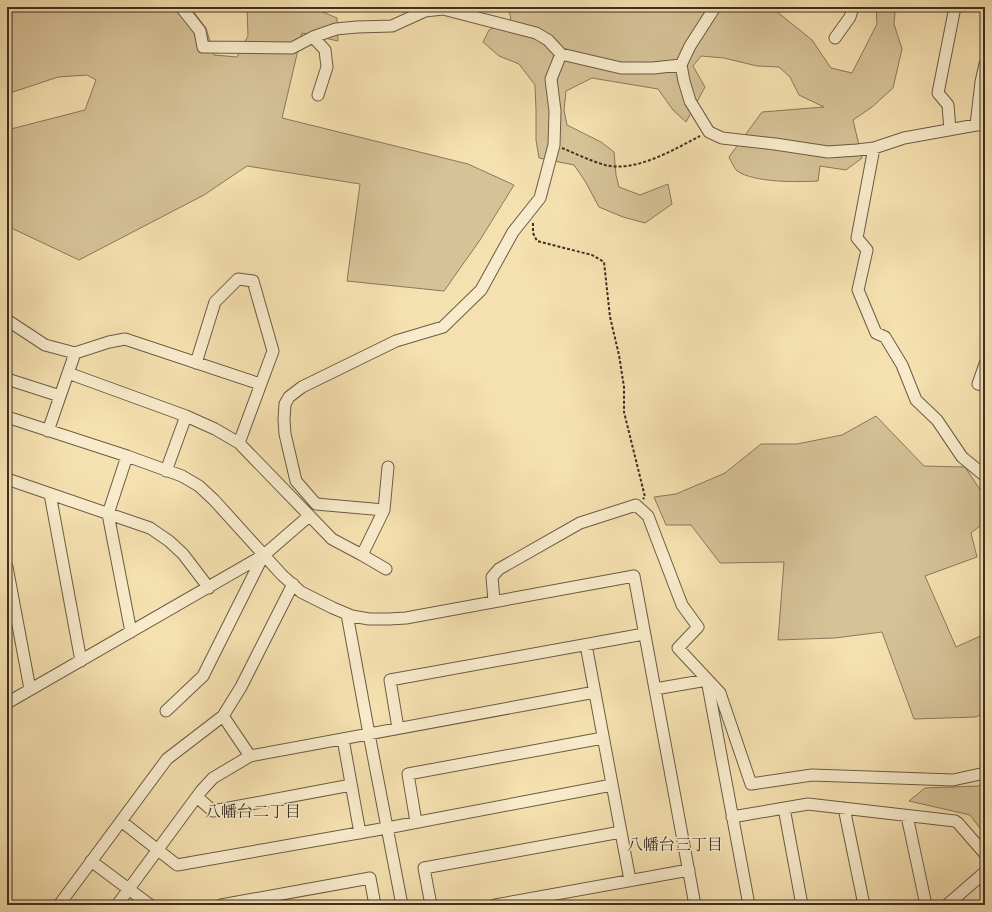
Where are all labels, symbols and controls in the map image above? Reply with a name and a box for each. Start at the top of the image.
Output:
district label: 八幡台二丁目 [205,801,301,822]
district label: 八幡台三丁目 [627,834,723,855]

